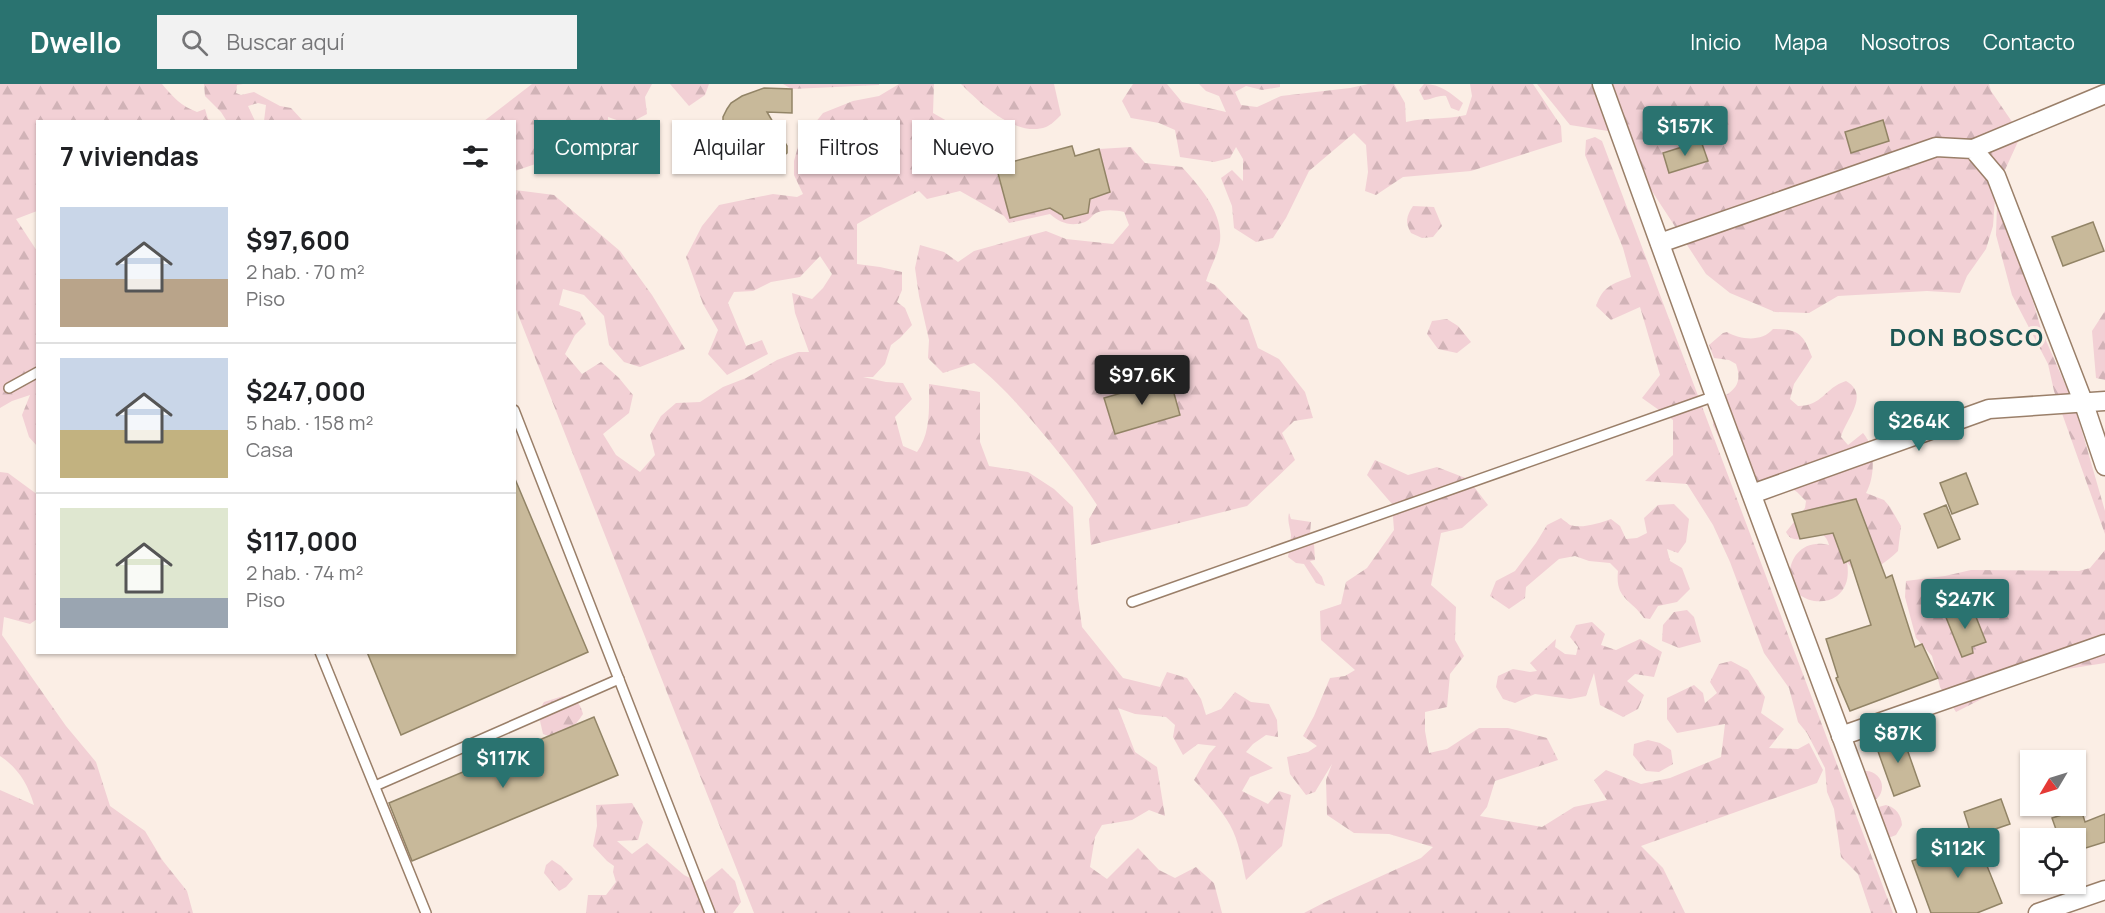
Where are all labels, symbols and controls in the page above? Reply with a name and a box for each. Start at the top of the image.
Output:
search box [157,15,577,69]
text: Dwello [30,23,121,61]
icon: search [178,26,211,59]
text: Buscar aquí [226,27,345,57]
text: Inicio [1690,28,1741,56]
text: Mapa [1774,28,1828,56]
text: Nosotros [1861,28,1950,56]
text: Contacto [1983,28,2075,56]
pin: $157K [1643,106,1727,157]
text: $157K [1657,112,1713,139]
chip: Comprar [534,120,660,174]
chip: Alquilar [672,120,786,174]
chip: Filtros [798,120,900,174]
chip: Nuevo [912,120,1015,174]
text: 7 viviendas [60,138,199,174]
icon: filters [459,140,492,173]
text: $97,600 [246,222,350,258]
icon: home [108,231,180,303]
text: 2 hab. · 70 m² [246,258,365,285]
text: Piso [246,285,285,312]
district label: DON BOSCO [1890,320,2044,353]
pin: $97.6K [1093,355,1191,406]
text: $97.6K [1109,361,1175,388]
text: $247,000 [246,373,366,409]
icon: home [108,382,180,454]
pin: $264K [1877,401,1961,452]
text: $264K [1888,407,1950,434]
text: 5 hab. · 158 m² [246,409,374,436]
text: Casa [246,436,293,463]
text: $117,000 [246,523,358,559]
icon: home [108,532,180,604]
text: 2 hab. · 74 m² [246,559,363,586]
pin: $247K [1923,579,2007,630]
text: $247K [1935,585,1995,612]
text: Piso [246,586,285,613]
pin: $87K [1862,713,1934,764]
text: $87K [1874,719,1922,746]
pin: $117K [461,738,545,789]
text: $117K [476,744,530,771]
north arrow [2020,750,2086,816]
map controls [2020,750,2086,894]
pin: $112K [1916,828,2000,879]
button: locate [2020,828,2086,894]
text: $112K [1931,834,1985,861]

